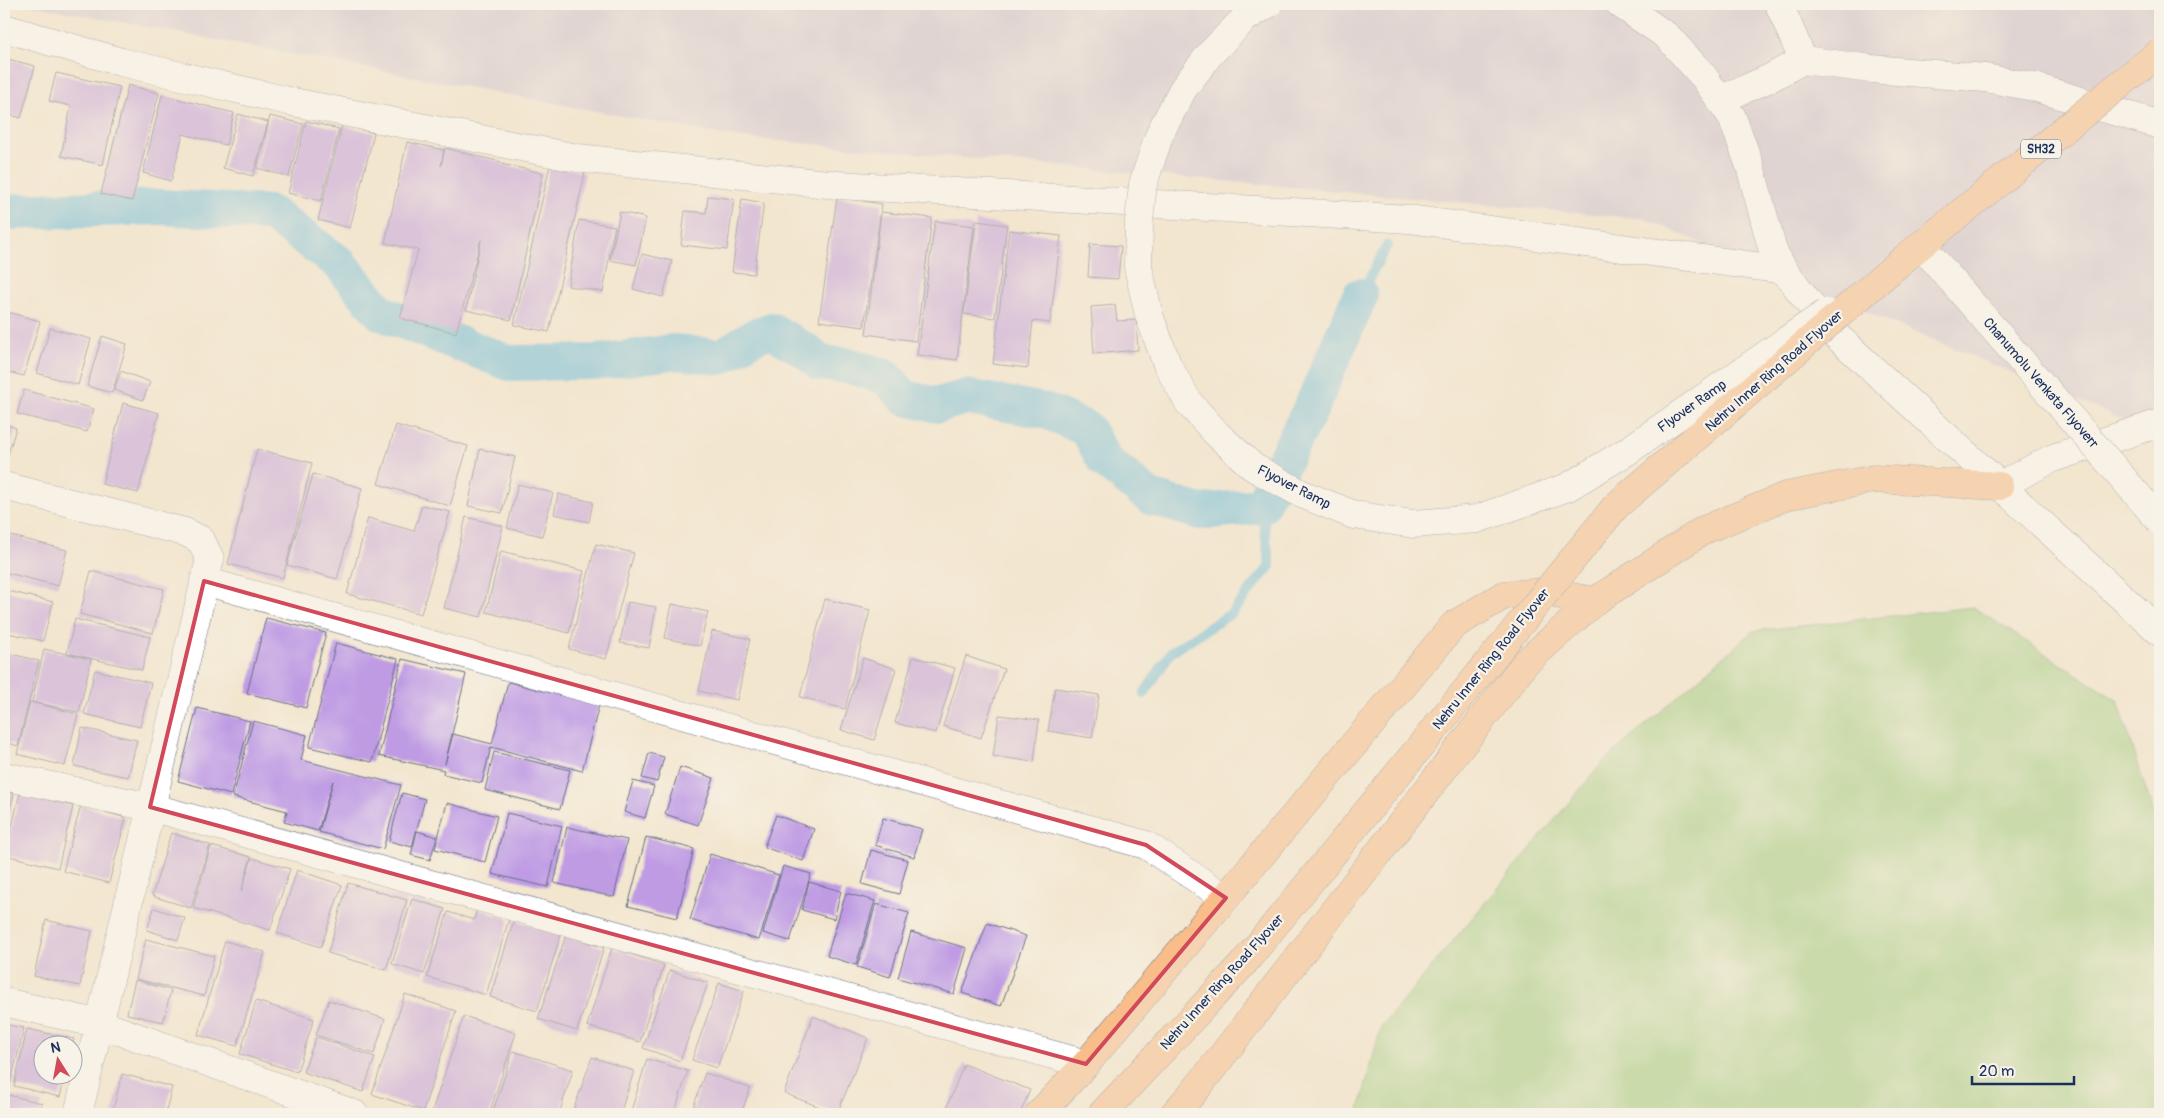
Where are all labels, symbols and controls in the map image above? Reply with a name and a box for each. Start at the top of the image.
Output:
road number: SH32 [2021,140,2061,158]
street label: Nehru Inner Ring Road Flyover [1702,307,1846,435]
street label: Chanumolu Venkata Flyoverr [1980,314,2102,452]
street label: Flyover Ramp [1654,376,1730,436]
street label: Flyover Ramp [1254,461,1334,513]
street label: Nehru Inner Ring Road Flyover [1429,585,1553,733]
street label: Nehru Inner Ring Road Flyover [1157,911,1287,1053]
north arrow [32,1036,82,1086]
text: N [49,1038,62,1057]
scale bar [1972,1053,2074,1085]
text: 20 m [1979,1062,2014,1081]

